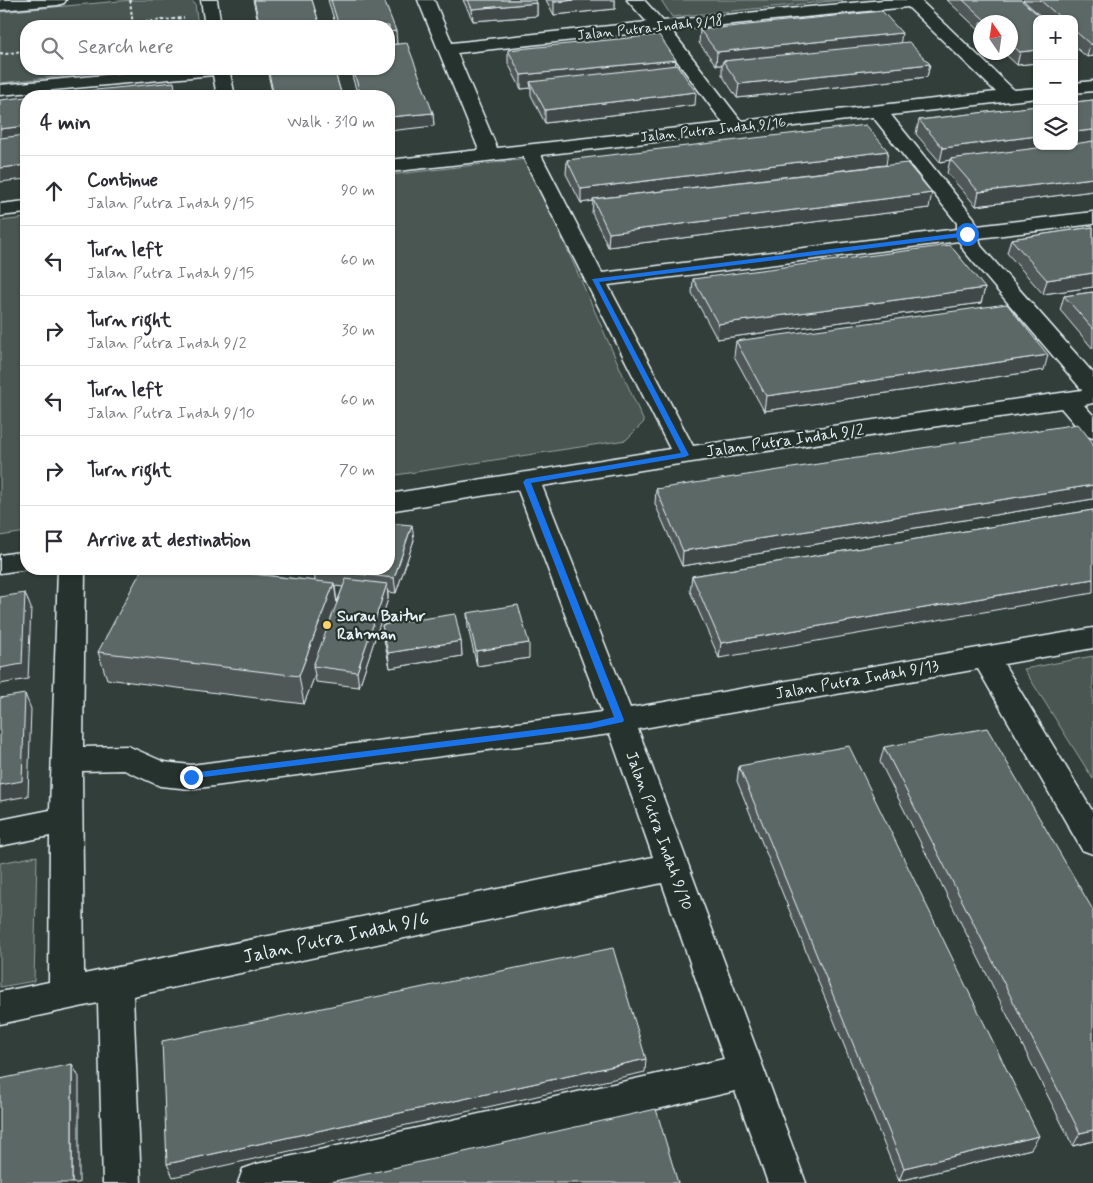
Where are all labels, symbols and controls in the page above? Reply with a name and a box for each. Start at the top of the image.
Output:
street label: Jalan Putra Indah 9/18 [576,11,724,45]
north arrow [973,15,1018,60]
map controls [1033,15,1078,150]
button: + [1033,15,1078,60]
search box [20,20,395,75]
icon: search [38,34,66,62]
text: Search here [78,35,174,60]
button: − [1033,60,1078,105]
button: layers [1033,105,1078,150]
text: 4 min [40,109,91,137]
text: Walk · 310 m [287,112,375,133]
street label: Jalan Putra Indah 9/16 [639,113,787,147]
text: Continue [87,168,158,193]
icon: ahead [40,177,68,205]
text: 90 m [341,180,375,201]
text: Jalan Putra Indah 9/15 [87,193,254,214]
route start [956,223,979,246]
text: Turn left [87,238,163,263]
icon: left [40,247,68,275]
text: 60 m [341,250,375,271]
text: Jalan Putra Indah 9/15 [87,263,254,284]
text: Turn right [87,308,171,333]
icon: right [40,317,68,345]
text: 30 m [342,320,375,341]
text: Jalan Putra Indah 9/2 [87,333,247,354]
text: Turn left [87,378,163,403]
icon: left [40,387,68,415]
text: 60 m [341,390,375,411]
text: Jalan Putra Indah 9/10 [87,403,255,424]
street label: Jalan Putra Indah 9/2 [705,419,866,462]
icon: right [40,457,68,485]
text: Turn right [87,458,171,483]
text: 70 m [339,460,375,481]
icon: arrive [40,527,68,555]
text: Arrive at destination [87,528,251,553]
place label: Surau Baitur Rahman [337,606,426,645]
marker: Surau Baitur Rahman [321,619,333,631]
street label: Jalan Putra Indah 9/13 [774,655,941,705]
street label: Jalan Putra Indah 9/10 [620,748,698,914]
route end [180,766,203,789]
street label: Jalan Putra Indah 9/6 [241,906,431,970]

